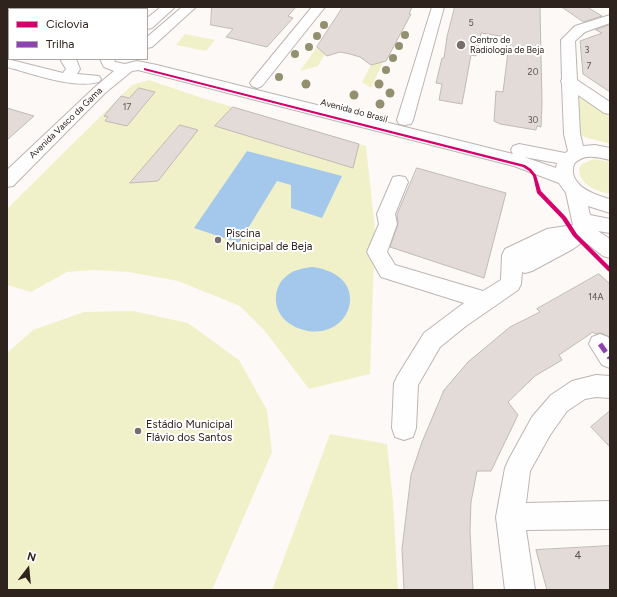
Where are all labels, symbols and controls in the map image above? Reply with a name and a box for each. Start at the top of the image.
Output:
legend [8,8,148,60]
text: Ciclovia [46,17,89,31]
house number: 5 [468,18,474,28]
place label: Centro de Radiologia de Beja [470,35,544,56]
text: Trilha [46,37,74,51]
marker: Centro de Radiologia de Beja [455,39,467,51]
house number: 3 [585,45,589,55]
house number: 7 [587,61,591,71]
house number: 20 [528,67,538,77]
street label: Avenida Vasco da Gama [27,85,105,161]
street label: Avenida do Brasil [319,97,389,125]
house number: 17 [123,102,131,112]
house number: 30 [528,115,538,125]
place label: Piscina Municipal de Beja [226,227,312,253]
marker: Piscina Municipal de Beja [213,235,223,245]
house number: 14A [588,292,604,302]
place label: Estádio Municipal Flávio dos Santos [146,418,233,444]
marker: Estádio Municipal Flávio dos Santos [133,426,143,436]
north arrow [8,549,48,589]
house number: 4 [575,549,581,563]
text: N [26,550,37,564]

